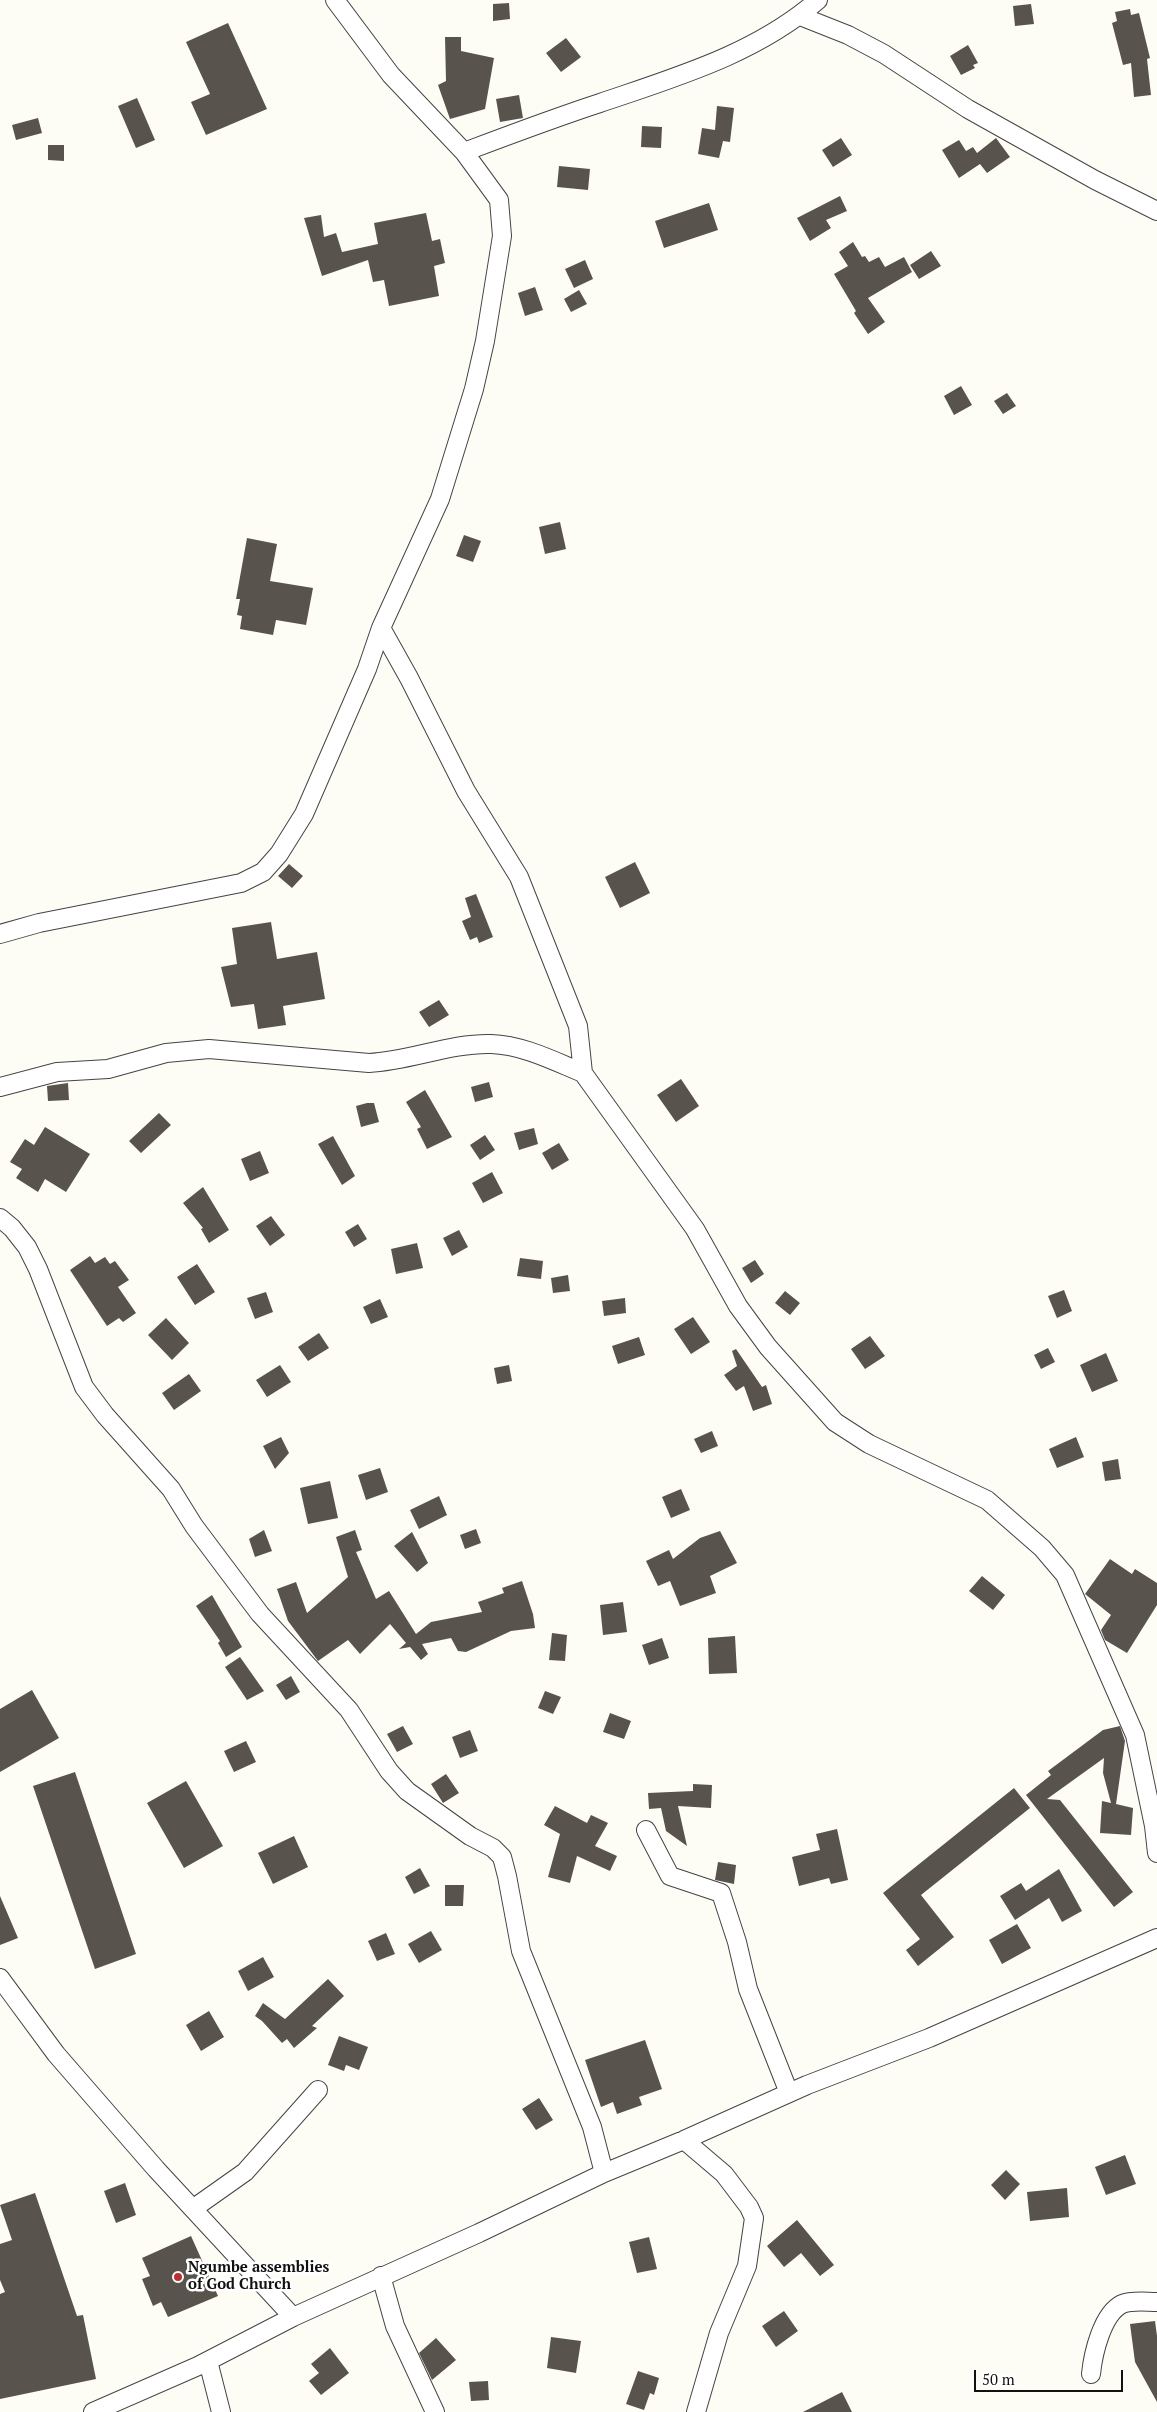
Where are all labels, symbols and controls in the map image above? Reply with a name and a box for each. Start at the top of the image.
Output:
place label: Ngumbe assemblies of God Church [188,2259,329,2294]
marker: Ngumbe assemblies of God Church [172,2271,184,2283]
scale bar [977,2360,1126,2392]
text: 50 m [982,2369,1015,2389]

